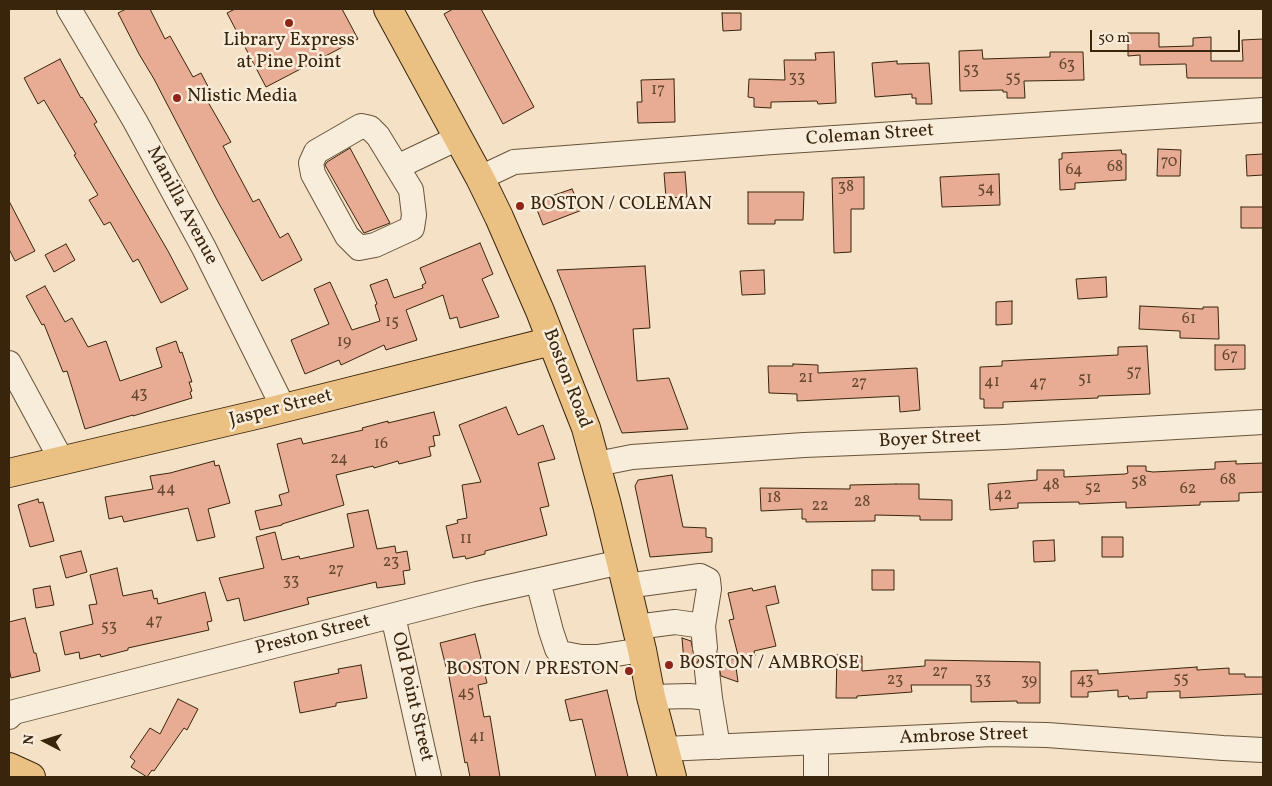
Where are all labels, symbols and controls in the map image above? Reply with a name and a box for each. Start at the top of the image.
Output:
marker: Library Express at Pine Point [283,17,295,29]
scale bar [1092,20,1242,52]
text: 50 m [1098,28,1130,49]
place label: Library Express at Pine Point [223,31,355,75]
house number: 63 [1059,56,1075,76]
house number: 53 [963,61,979,81]
house number: 33 [789,69,805,89]
house number: 55 [1005,69,1021,89]
house number: 17 [651,81,665,101]
place label: Nlistic Media [187,87,298,109]
marker: Nlistic Media [171,92,183,104]
street label: Coleman Street [805,120,935,152]
street label: Manilla Avenue [140,143,222,269]
house number: 70 [1161,153,1177,173]
house number: 68 [1107,158,1123,178]
house number: 64 [1065,161,1083,181]
house number: 38 [838,178,854,198]
house number: 54 [977,180,995,200]
place label: BOSTON / COLEMAN [530,195,712,217]
marker: BOSTON / COLEMAN [514,200,526,212]
house number: 61 [1182,310,1196,330]
house number: 15 [385,313,399,333]
street label: Boston Road [537,326,595,432]
house number: 19 [337,333,351,353]
house number: 67 [1222,347,1238,367]
house number: 57 [1126,363,1142,383]
house number: 21 [799,369,813,389]
house number: 51 [1078,370,1092,390]
house number: 41 [984,373,1000,393]
house number: 27 [851,374,867,394]
house number: 47 [1029,374,1047,394]
house number: 43 [130,385,148,405]
street label: Jasper Street [227,385,335,433]
street label: Boyer Street [878,426,982,454]
house number: 16 [374,435,388,455]
house number: 24 [330,450,348,470]
house number: 68 [1220,471,1236,491]
house number: 58 [1131,473,1147,493]
house number: 48 [1042,476,1060,496]
house number: 52 [1085,479,1101,499]
house number: 44 [156,480,176,500]
house number: 62 [1180,480,1196,500]
house number: 42 [994,486,1012,506]
house number: 18 [767,489,781,509]
house number: 28 [854,493,870,513]
house number: 22 [811,497,829,517]
house number: 11 [460,530,472,550]
house number: 23 [383,553,399,573]
house number: 27 [328,561,344,581]
house number: 33 [283,572,299,592]
street label: Preston Street [253,611,373,661]
house number: 47 [145,612,163,632]
house number: 53 [101,618,117,638]
street label: Old Point Street [385,630,437,764]
place label: BOSTON / AMBROSE [679,654,860,676]
marker: BOSTON / AMBROSE [663,659,675,671]
place label: BOSTON / PRESTON [446,660,619,682]
house number: 27 [932,663,948,683]
marker: BOSTON / PRESTON [623,665,635,677]
house number: 55 [1173,670,1189,690]
house number: 23 [887,671,903,691]
house number: 33 [975,671,991,691]
house number: 43 [1076,671,1094,691]
house number: 39 [1021,672,1037,692]
house number: 45 [458,684,474,704]
north arrow [20,716,70,766]
street label: Ambrose Street [899,723,1029,751]
house number: 41 [469,728,485,748]
text: N [20,734,39,746]

